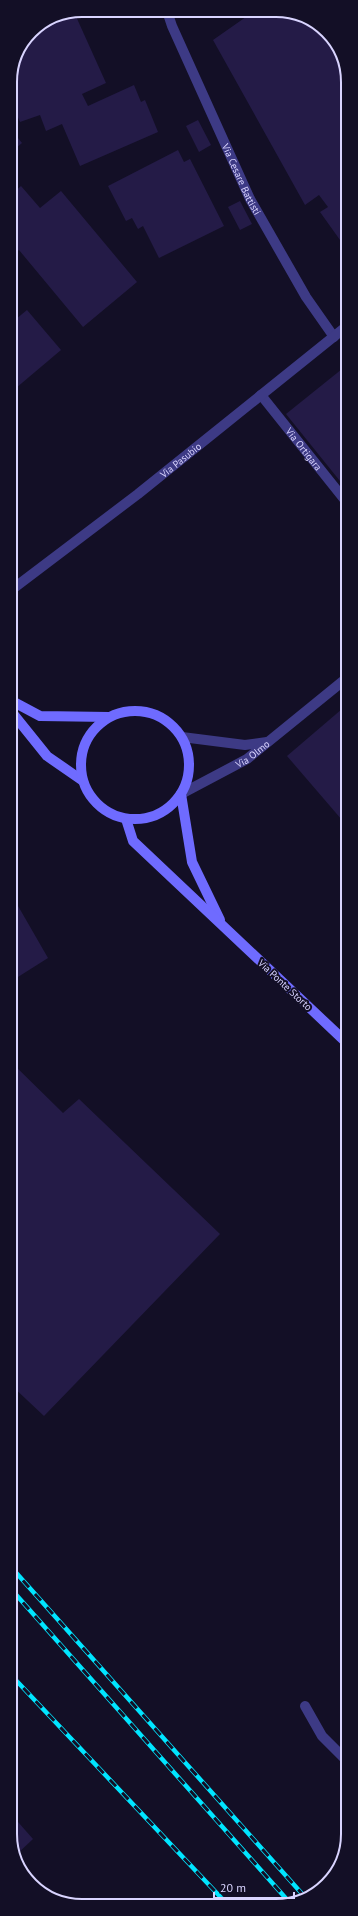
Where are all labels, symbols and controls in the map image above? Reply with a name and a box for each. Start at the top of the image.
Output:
street label: Via Cesare Battisti [219,140,264,217]
street label: Via Ortigara [282,424,325,473]
street label: Via Pasubio [156,439,204,481]
street label: Via Olmo [232,737,272,771]
street label: Via Ponte Storto [254,956,315,1013]
scale bar [214,1874,294,1900]
text: 20 m [220,1880,246,1895]

